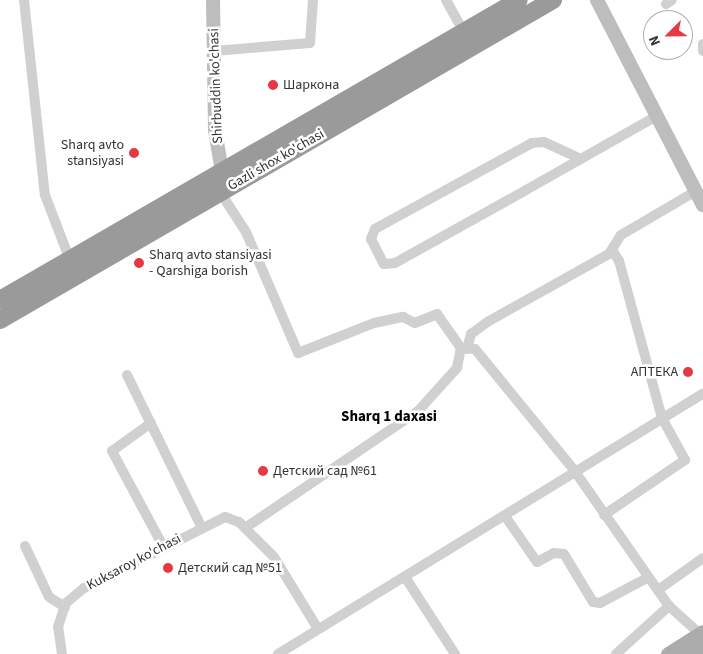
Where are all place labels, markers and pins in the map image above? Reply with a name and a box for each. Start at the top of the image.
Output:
place label: Шаркона [283,77,339,93]
marker: Шаркона [267,79,279,91]
place label: Sharq avto stansiyasi [61,137,124,170]
marker: Sharq avto stansiyasi [128,147,140,159]
place label: Sharq avto stansiyasi - Qarshiga borish [149,247,272,280]
marker: Sharq avto stansiyasi - Qarshiga borish [133,257,145,269]
place label: АПТЕКА [631,364,678,380]
marker: АПТЕКА [682,366,694,378]
place label: Детский сад №61 [273,463,377,479]
marker: Детский сад №61 [257,465,269,477]
place label: Детский сад №51 [178,560,282,576]
marker: Детский сад №51 [162,562,174,574]

